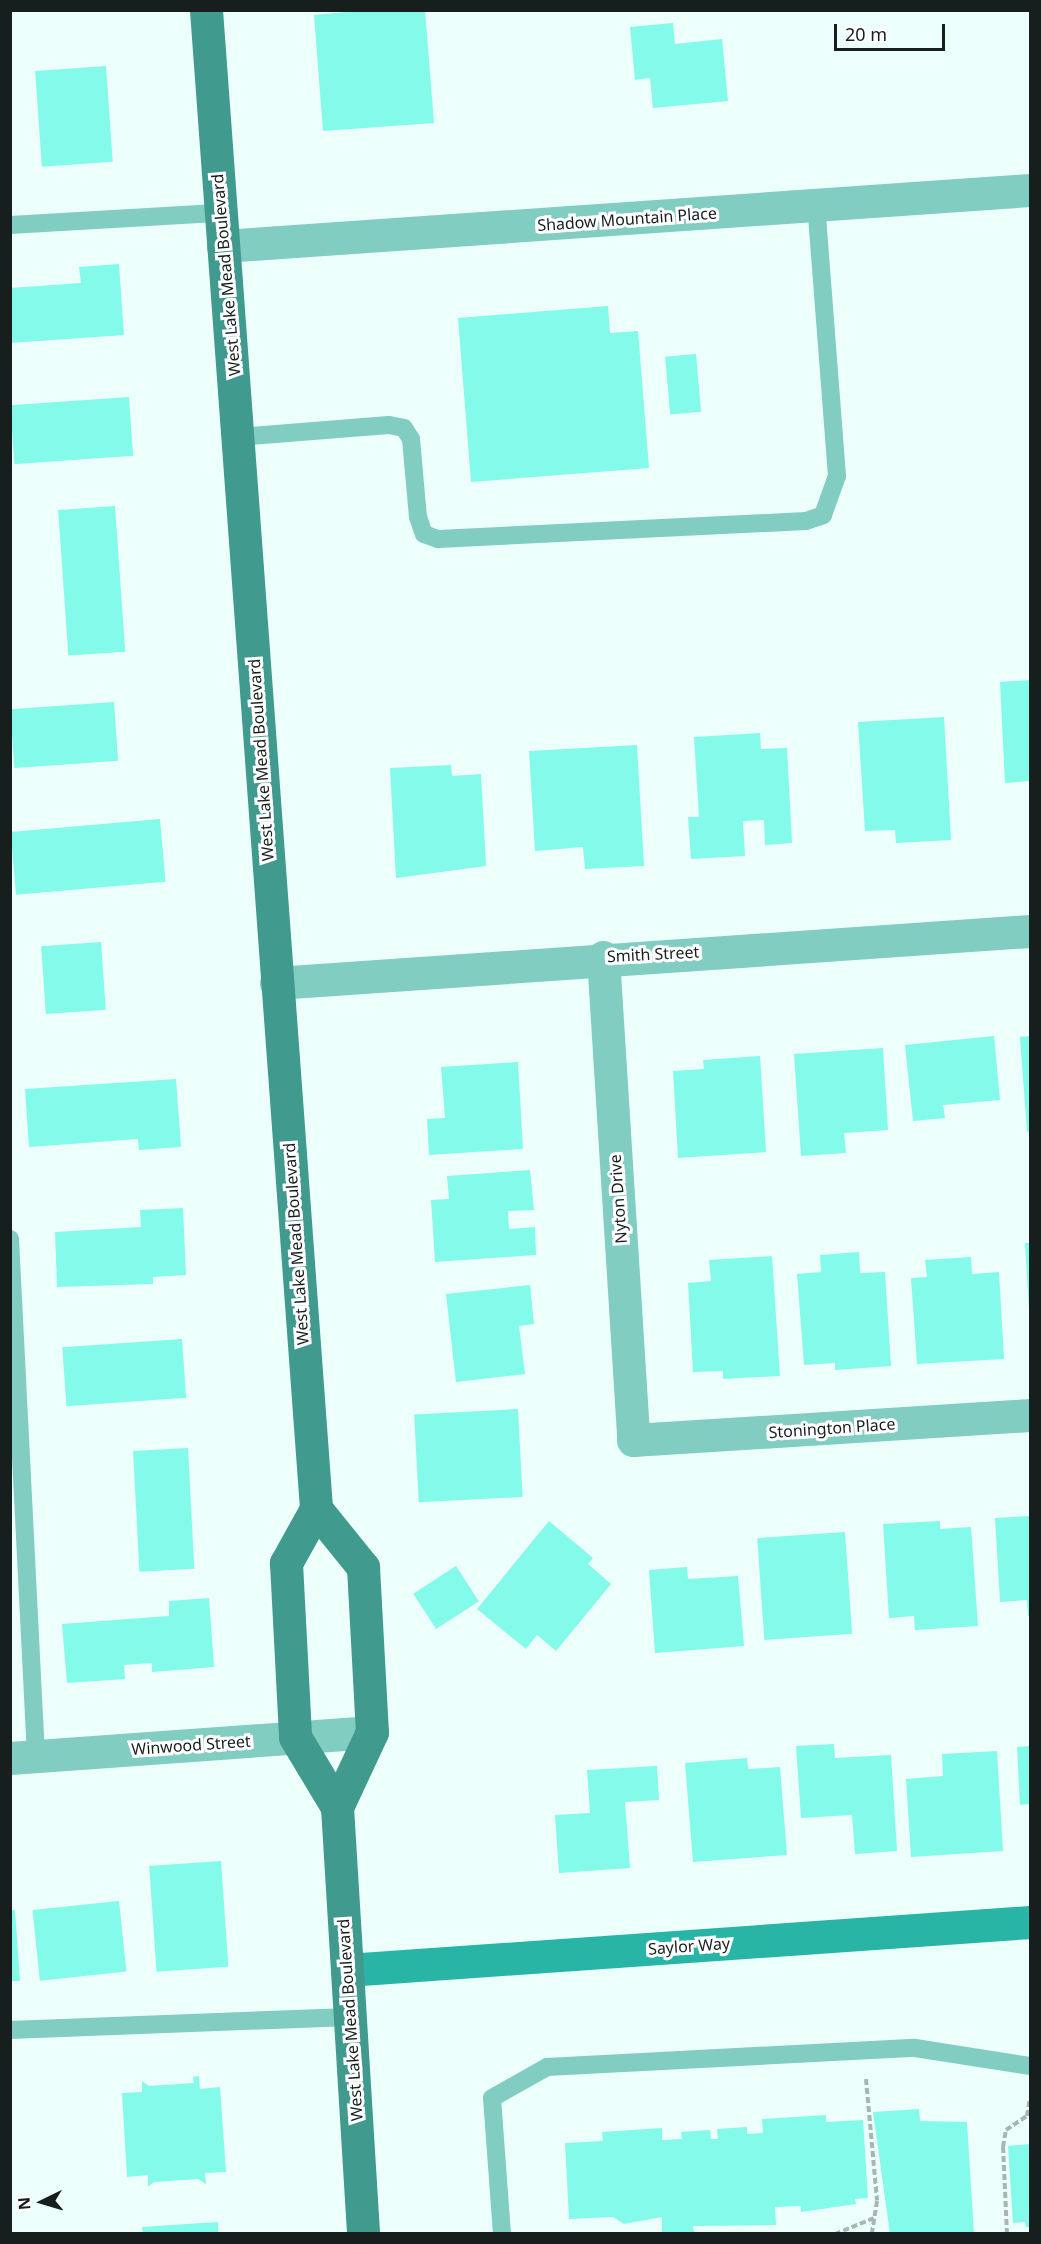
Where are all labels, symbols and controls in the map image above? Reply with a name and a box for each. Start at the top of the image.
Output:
scale bar [837,12,948,50]
text: 20 m [845,22,887,46]
street label: West Lake Mead Boulevard [208,173,244,377]
street label: Shadow Mountain Place [537,203,717,235]
street label: West Lake Mead Boulevard [244,658,278,862]
street label: Smith Street [606,942,700,966]
street label: West Lake Mead Boulevard [279,1142,313,1346]
street label: Nyton Drive [605,1154,631,1244]
street label: Stonington Place [768,1414,896,1442]
street label: Winwood Street [131,1731,251,1759]
street label: West Lake Mead Boulevard [333,1918,367,2122]
street label: Saylor Way [647,1934,731,1958]
north arrow [12,2172,72,2232]
text: N [13,2196,36,2211]

